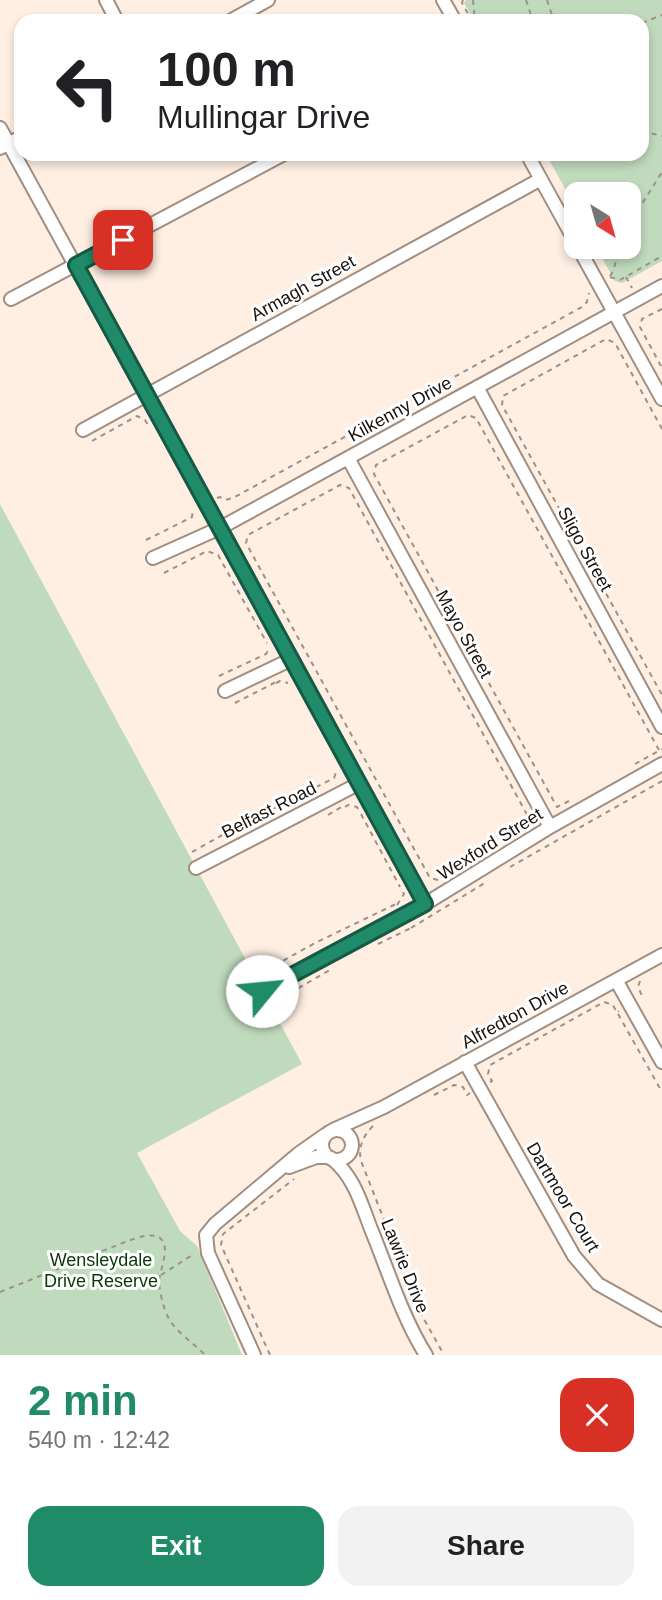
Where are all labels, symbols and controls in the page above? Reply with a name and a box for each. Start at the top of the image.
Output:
icon: left [42,42,133,133]
text: 100 m [157,42,296,96]
text: Mullingar Drive [157,99,370,135]
north arrow [564,182,640,259]
map controls [564,182,641,259]
pin [93,210,153,270]
icon: arrive [104,221,142,259]
street label: Armagh Street [247,251,359,325]
street label: Kilkenny Drive [345,372,455,446]
street label: Sligo Street [554,503,616,595]
street label: Mayo Street [432,587,496,681]
street label: Belfast Road [219,778,319,842]
street label: Wexford Street [434,804,546,884]
position arrow [225,954,299,1028]
street label: Alfredton Drive [458,977,572,1053]
street label: Dartmoor Court [522,1139,604,1255]
street label: Lawrie Drive [377,1216,433,1316]
park label: Wensleydale Drive Reserve [44,1250,158,1291]
text: 2 min [28,1377,138,1424]
button: close [560,1378,634,1452]
text: 540 m · 12:42 [28,1427,170,1453]
button: Exit [28,1506,324,1586]
button: Share [338,1506,634,1586]

